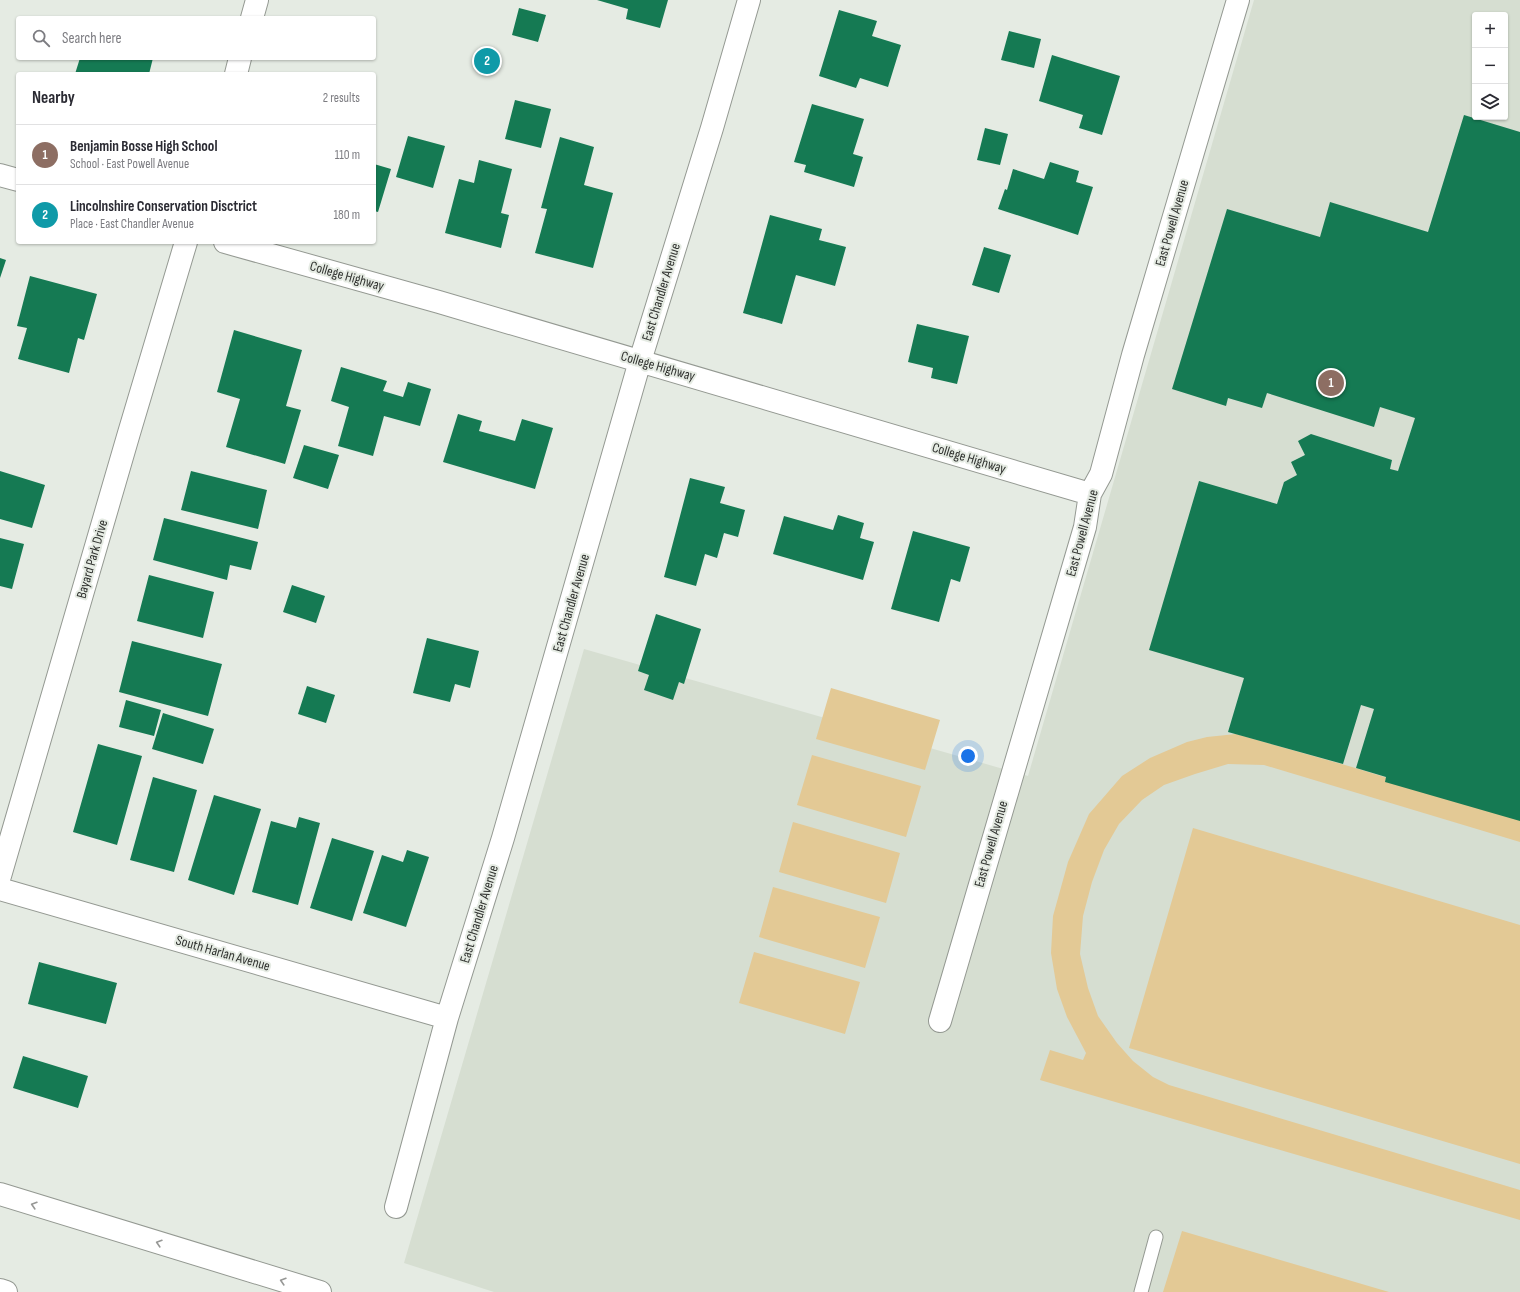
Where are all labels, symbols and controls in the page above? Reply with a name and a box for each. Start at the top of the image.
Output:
map controls [1472,12,1508,120]
button: + [1472,12,1508,48]
search box [16,16,376,60]
icon: search [30,27,52,49]
text: Search here [62,29,122,48]
pin: 2 [474,46,500,76]
button: − [1472,48,1508,84]
button: layers [1472,84,1508,120]
text: Nearby [32,88,75,108]
text: 2 results [323,90,360,106]
text: Benjamin Bosse High School [70,137,217,156]
text: 1 [42,147,48,163]
text: 110 m [335,147,360,163]
text: School · East Powell Avenue [70,156,189,172]
street label: East Powell Avenue [1152,178,1192,268]
text: Lincolnshire Conservation Disctrict [70,197,257,216]
text: 2 [42,207,48,223]
text: 180 m [334,207,360,223]
text: Place · East Chandler Avenue [70,216,194,232]
street label: East Chandler Avenue [638,241,684,343]
street label: College Highway [308,257,387,295]
street label: College Highway [619,347,698,385]
pin: 1 [1318,368,1344,398]
street label: College Highway [930,439,1009,477]
street label: East Powell Avenue [1062,488,1102,578]
street label: Bayard Park Drive [73,518,111,600]
street label: East Chandler Avenue [549,552,593,654]
your location [958,746,978,766]
street label: East Powell Avenue [971,799,1011,889]
street label: East Chandler Avenue [456,863,502,965]
street label: South Harlan Avenue [174,931,272,975]
one-way arrow [31,1201,38,1210]
one-way arrow [155,1239,162,1248]
one-way arrow [280,1277,287,1286]

